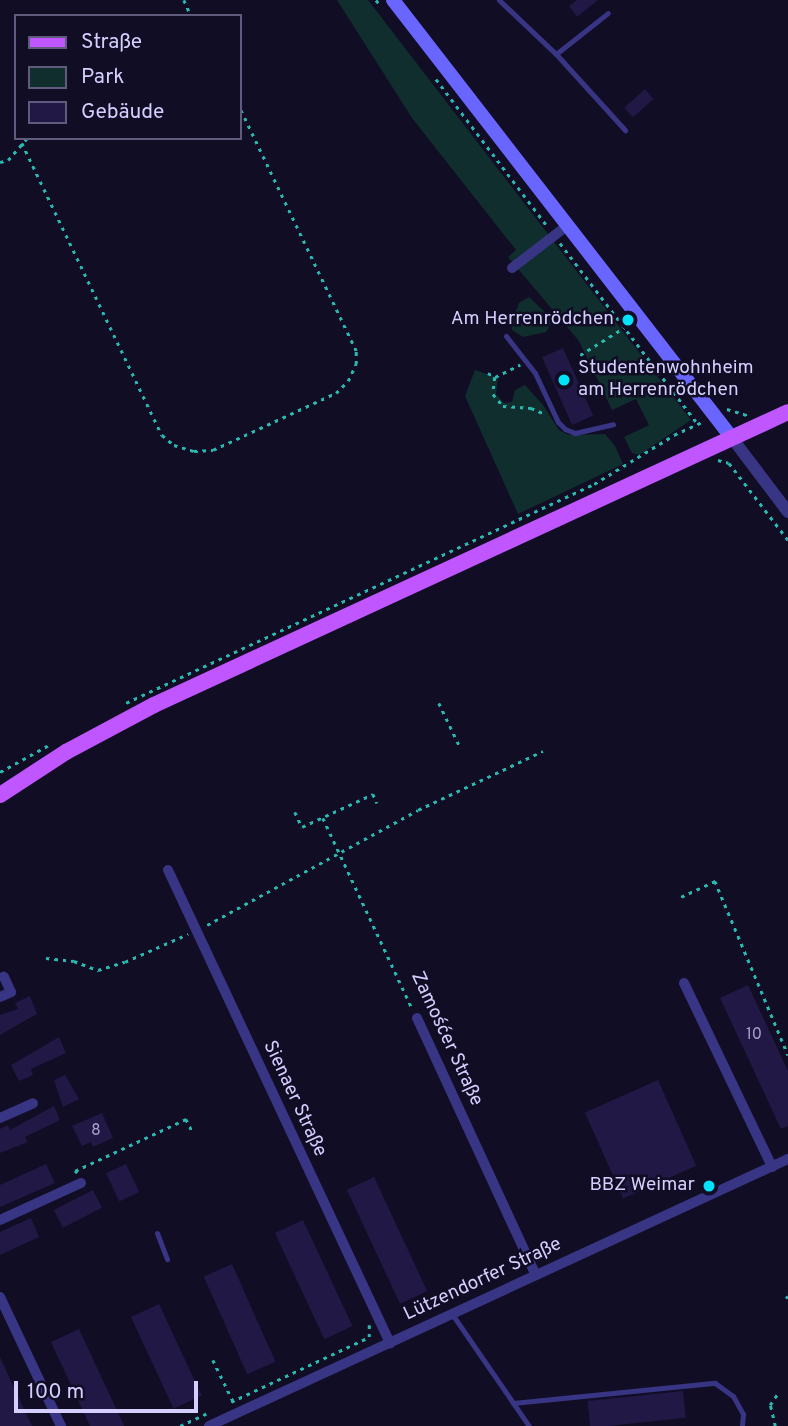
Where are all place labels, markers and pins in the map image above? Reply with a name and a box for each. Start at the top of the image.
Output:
place label: Am Herrenrödchen [451,309,614,331]
marker: Am Herrenrödchen [620,312,636,328]
place label: Studentenwohnheim am Herrenrödchen [578,358,754,402]
marker: Studentenwohnheim am Herrenrödchen [556,372,572,388]
place label: BBZ Weimar [589,1175,695,1197]
marker: BBZ Weimar [701,1178,717,1194]

